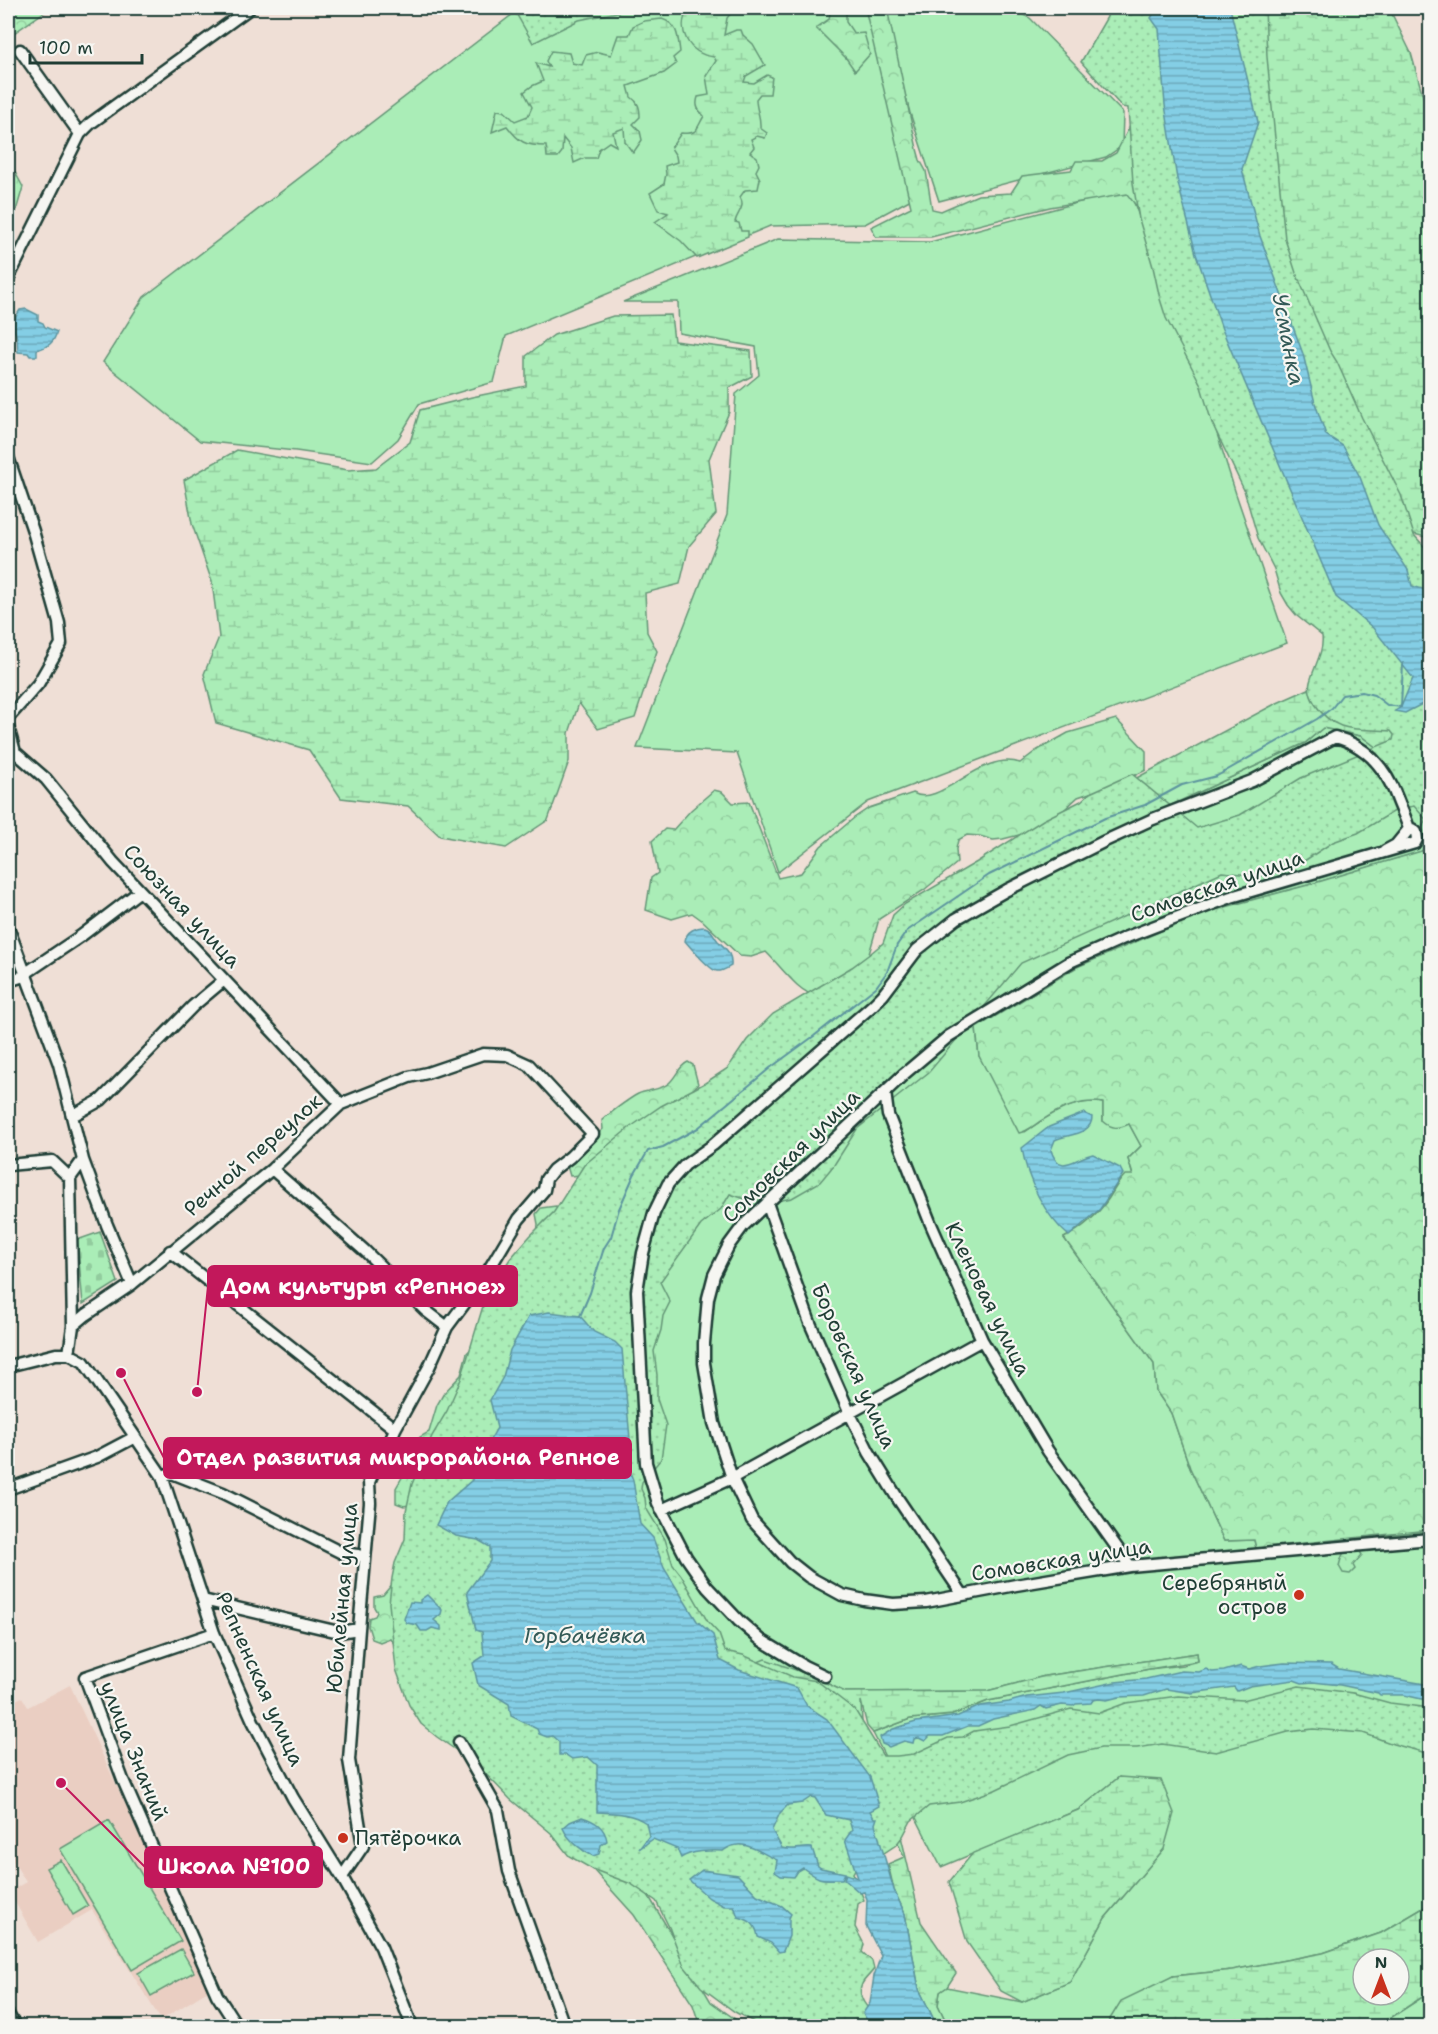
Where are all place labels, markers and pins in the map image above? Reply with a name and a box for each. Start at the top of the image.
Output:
callout: Дом культуры «Репное» [208,1266,517,1306]
callout: Отдел развития микрорайона Репное [164,1438,631,1478]
place label: Серебряный остров [1162,1569,1287,1621]
marker: Серебряный остров [1292,1588,1306,1602]
place label: Пятёрочка [355,1824,461,1852]
marker: Пятёрочка [336,1831,350,1845]
callout: Школа №100 [145,1847,322,1887]

